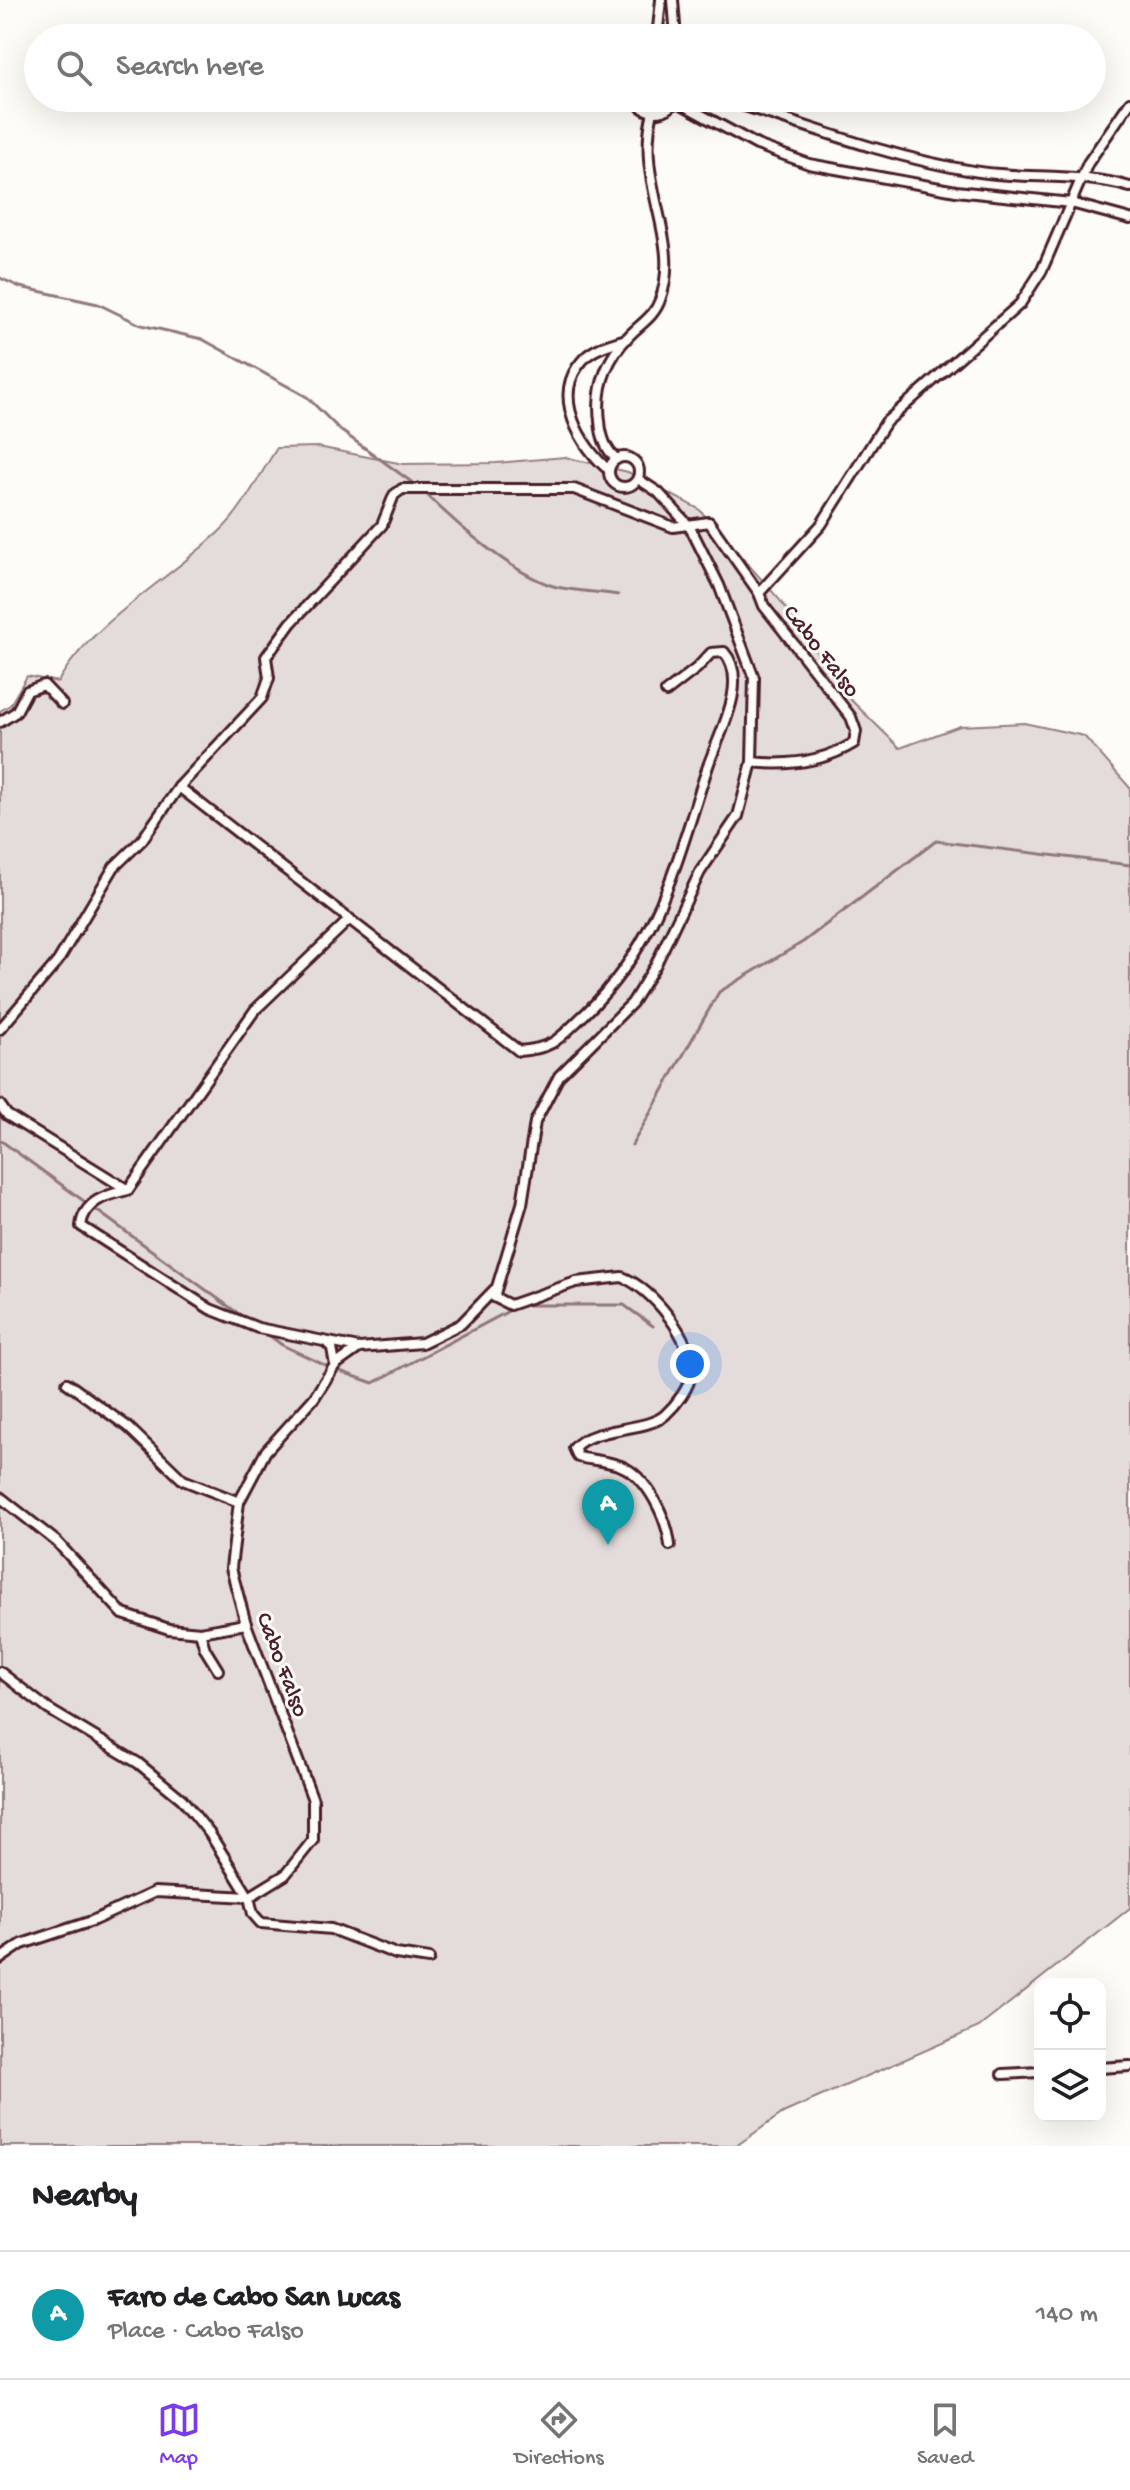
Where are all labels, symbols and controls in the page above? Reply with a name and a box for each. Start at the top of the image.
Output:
search box [24,24,1106,112]
icon: search [52,46,96,90]
text: Search here [116,51,264,86]
street label: Cabo Falso [775,600,865,704]
your location [670,1344,710,1384]
pin: A [582,1479,634,1545]
street label: Cabo Falso [248,1609,314,1721]
map controls [1034,1978,1106,2122]
button: locate [1034,1978,1106,2050]
button: layers [1034,2050,1106,2122]
text: Nearby [32,2178,137,2218]
text: Faro de Cabo San Lucas [108,2282,400,2317]
text: A [50,2300,66,2331]
text: 140 m [1036,2300,1098,2331]
text: Place · Cabo Falso [108,2317,304,2348]
tab: Map [157,2398,201,2472]
tab: Directions [514,2398,604,2472]
tab: Saved [917,2398,973,2472]

